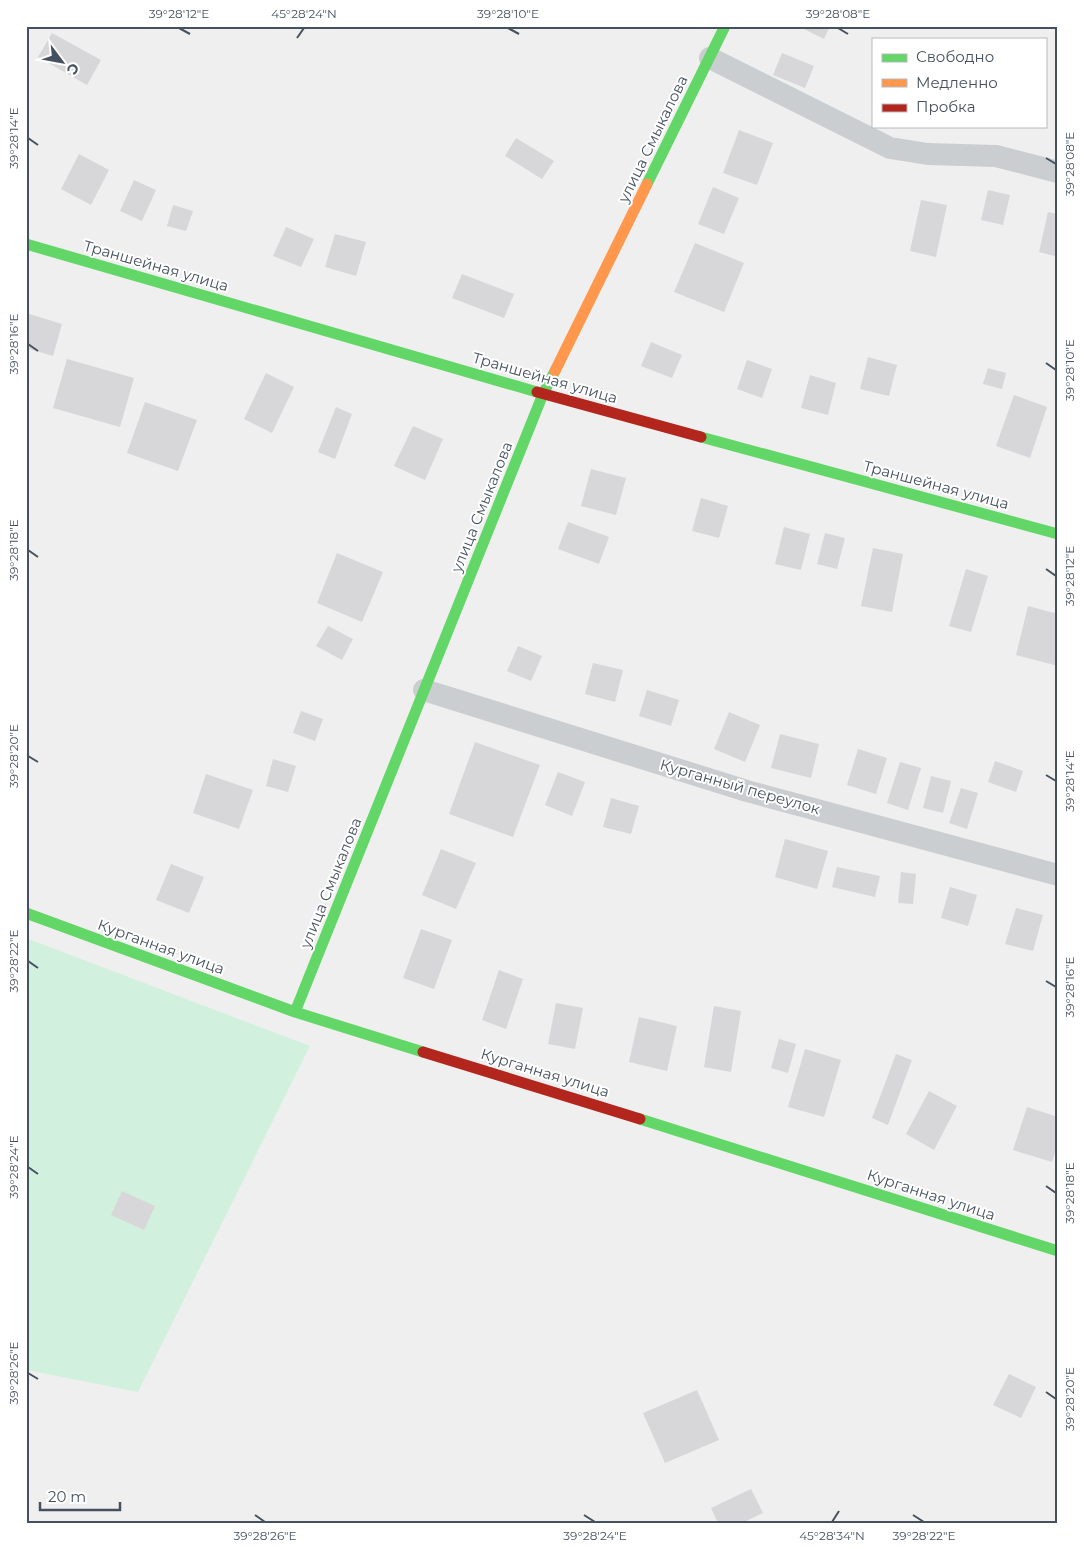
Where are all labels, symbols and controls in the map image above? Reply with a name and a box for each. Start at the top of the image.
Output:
text: 39°28'12"E [149,6,209,21]
text: 45°28'24"N [271,6,337,21]
text: 39°28'10"E [477,6,539,21]
text: 39°28'08"E [806,6,870,21]
north arrow [38,38,88,88]
legend [872,38,1046,128]
text: Свободно [916,47,994,66]
text: С [63,60,83,78]
street label: улица Смыкалова [613,72,692,206]
text: Медленно [916,73,998,92]
text: Пробка [916,97,975,116]
text: 39°28'14"E [6,107,21,169]
text: 39°28'08"E [1062,132,1077,196]
street label: Траншейная улица [81,236,231,295]
text: 39°28'16"E [6,313,21,375]
text: 39°28'10"E [1062,339,1077,401]
street label: Траншейная улица [470,348,620,407]
street label: улица Смыкалова [446,439,516,576]
street label: Траншейная улица [861,456,1011,513]
text: 39°28'18"E [6,519,21,581]
text: 39°28'12"E [1062,546,1077,606]
text: 39°28'20"E [6,724,21,788]
text: 39°28'14"E [1062,750,1077,812]
street label: Курганный переулок [658,755,823,819]
street label: улица Смыкалова [295,815,365,952]
street label: Курганная улица [95,915,227,978]
text: 39°28'22"E [6,930,21,992]
text: 39°28'16"E [1062,956,1077,1018]
street label: Курганная улица [479,1044,612,1101]
text: 39°28'24"E [6,1135,21,1199]
text: 39°28'18"E [1062,1162,1077,1224]
street label: Курганная улица [865,1165,998,1224]
text: 39°28'26"E [6,1341,21,1405]
text: 39°28'20"E [1062,1367,1077,1431]
scale bar [40,1479,120,1511]
text: 20 m [48,1487,86,1506]
text: 39°28'26"E [233,1528,297,1543]
text: 39°28'24"E [563,1528,627,1543]
text: 45°28'34"N [799,1528,865,1543]
text: 39°28'22"E [893,1528,955,1543]

